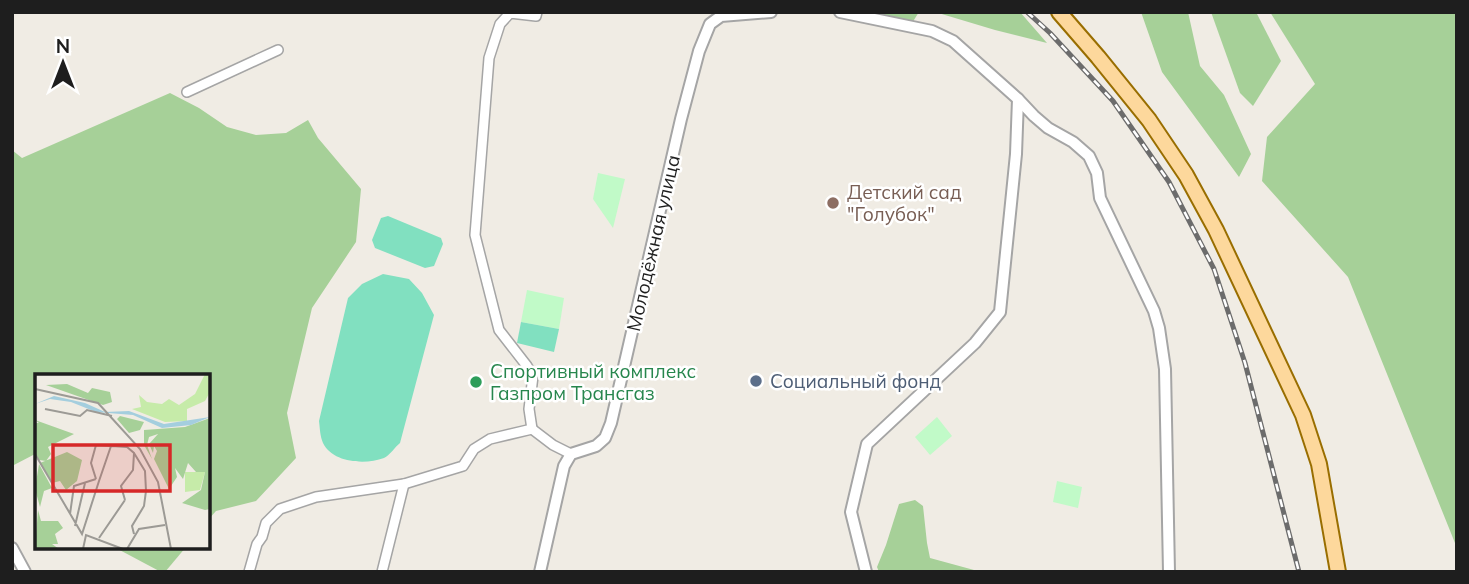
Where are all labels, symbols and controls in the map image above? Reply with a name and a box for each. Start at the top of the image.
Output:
north arrow [28,28,98,98]
text: N [56,34,70,58]
street label: Молодёжная улица [621,152,685,334]
place label: Детский сад "Голубок" [847,180,962,226]
marker: Детский сад "Голубок" [825,195,841,211]
place label: Спортивный комплекс Газпром Трансгаз [490,359,696,405]
place label: Социальный фонд [770,369,942,393]
marker: Социальный фонд [748,373,764,389]
inset map [35,374,210,549]
marker: Спортивный комплекс Газпром Трансгаз [468,374,484,390]

